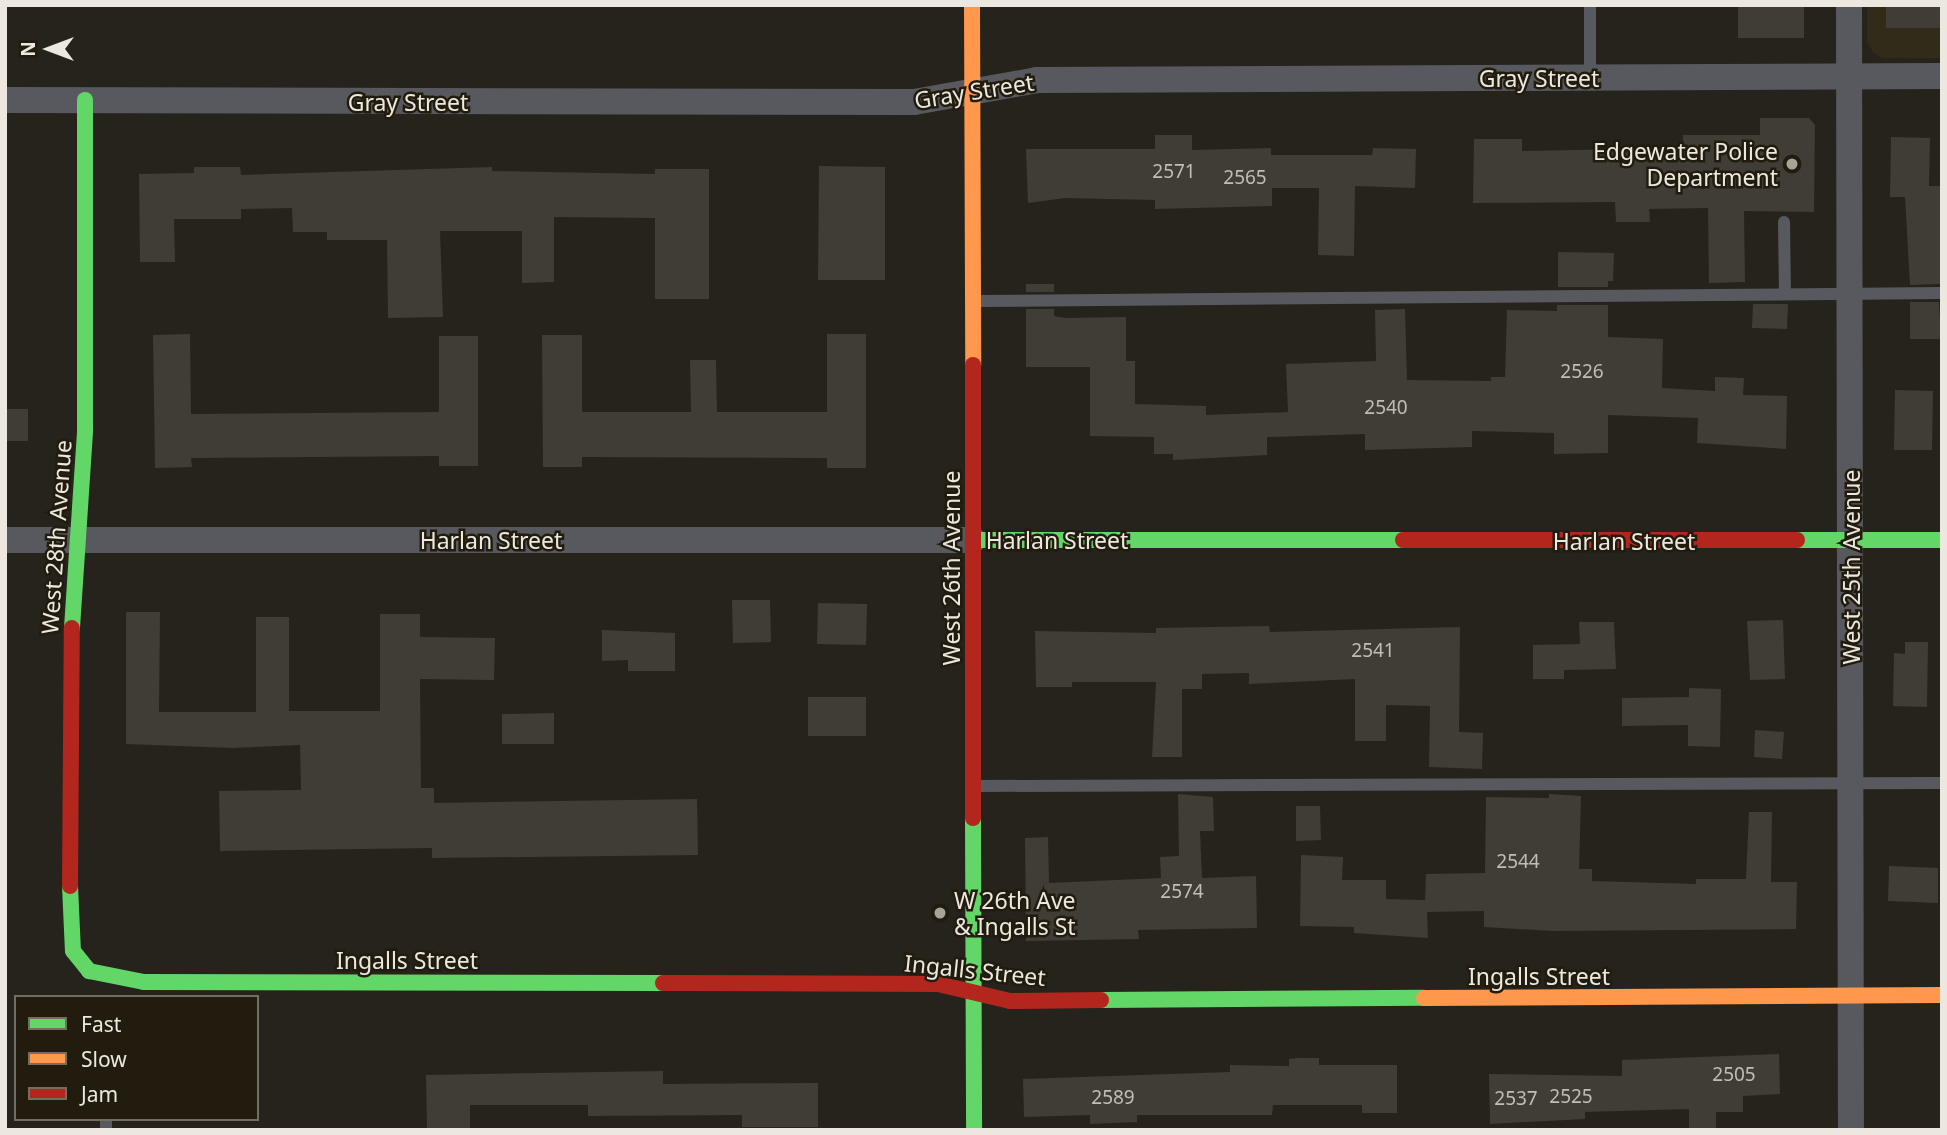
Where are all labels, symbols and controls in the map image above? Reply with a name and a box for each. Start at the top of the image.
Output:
north arrow [14,14,84,84]
text: N [15,41,41,57]
street label: Gray Street [1479,64,1599,92]
street label: Gray Street [912,68,1036,114]
street label: Gray Street [348,88,468,116]
place label: Edgewater Police Department [1593,137,1778,191]
marker: Edgewater Police Department [1784,156,1800,172]
house number: 2571 [1152,161,1196,183]
house number: 2565 [1223,167,1267,189]
house number: 2526 [1560,361,1604,383]
house number: 2540 [1364,397,1408,419]
street label: West 28th Avenue [35,439,77,635]
street label: West 25th Avenue [1837,470,1865,664]
street label: West 26th Avenue [937,471,965,665]
street label: Harlan Street [420,526,562,554]
street label: Harlan Street [986,526,1128,554]
street label: Harlan Street [1553,527,1695,555]
house number: 2541 [1351,640,1395,662]
house number: 2544 [1496,851,1540,873]
house number: 2574 [1160,881,1204,903]
place label: W 26th Ave & Ingalls St [954,886,1076,940]
marker: W 26th Ave & Ingalls St [932,905,948,921]
street label: Ingalls Street [336,946,478,974]
street label: Ingalls Street [903,949,1047,991]
street label: Ingalls Street [1468,962,1610,990]
legend [14,995,259,1121]
text: Fast [81,1010,121,1038]
text: Slow [81,1045,127,1073]
house number: 2505 [1712,1064,1756,1086]
text: Jam [81,1080,118,1108]
house number: 2525 [1549,1086,1593,1108]
house number: 2589 [1091,1087,1135,1109]
house number: 2537 [1494,1088,1538,1110]

